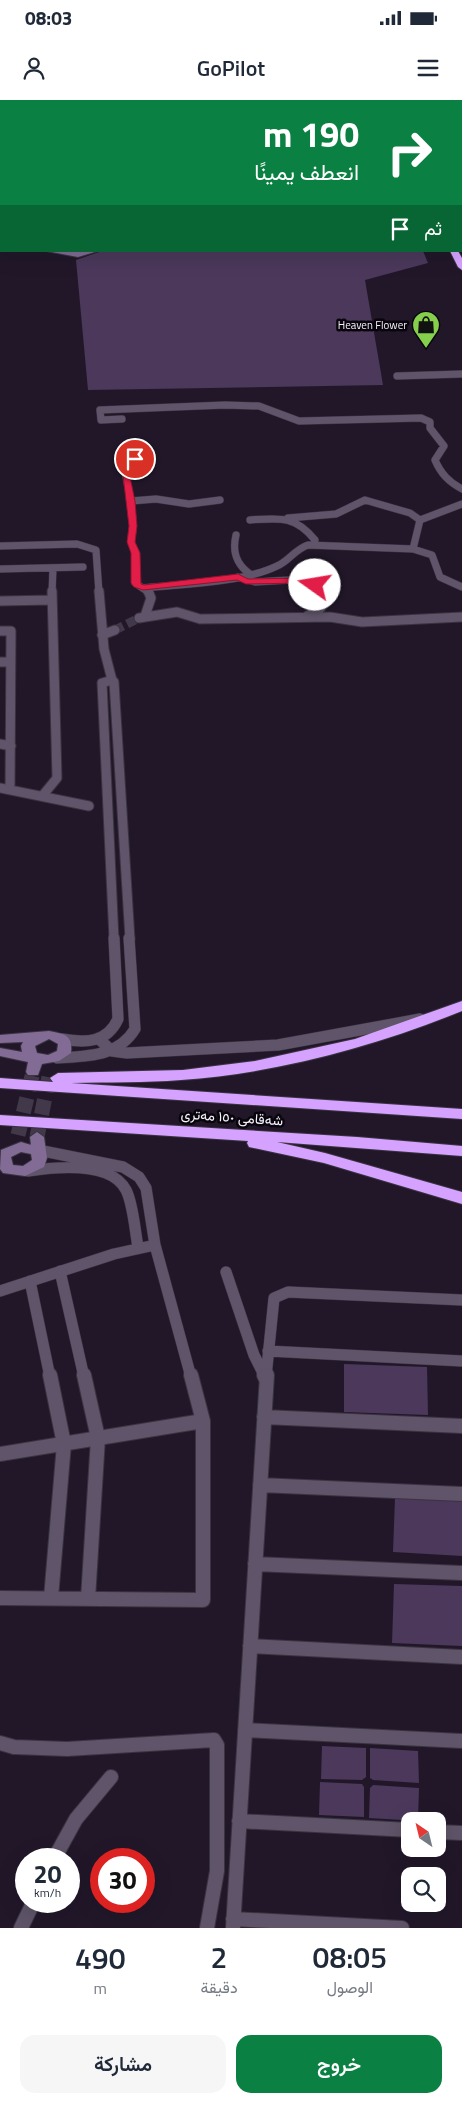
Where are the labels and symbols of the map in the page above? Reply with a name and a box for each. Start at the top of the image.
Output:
shop icon: Heaven Flower [411,310,441,349]
place label: Heaven Flower [338,317,407,333]
pin [114,438,156,480]
position arrow [288,558,340,610]
street label: شەقامی ١٥٠ مەتری [180,1102,284,1131]
north arrow [401,1812,446,1858]
speed limit sign: 30 [90,1848,155,1913]

